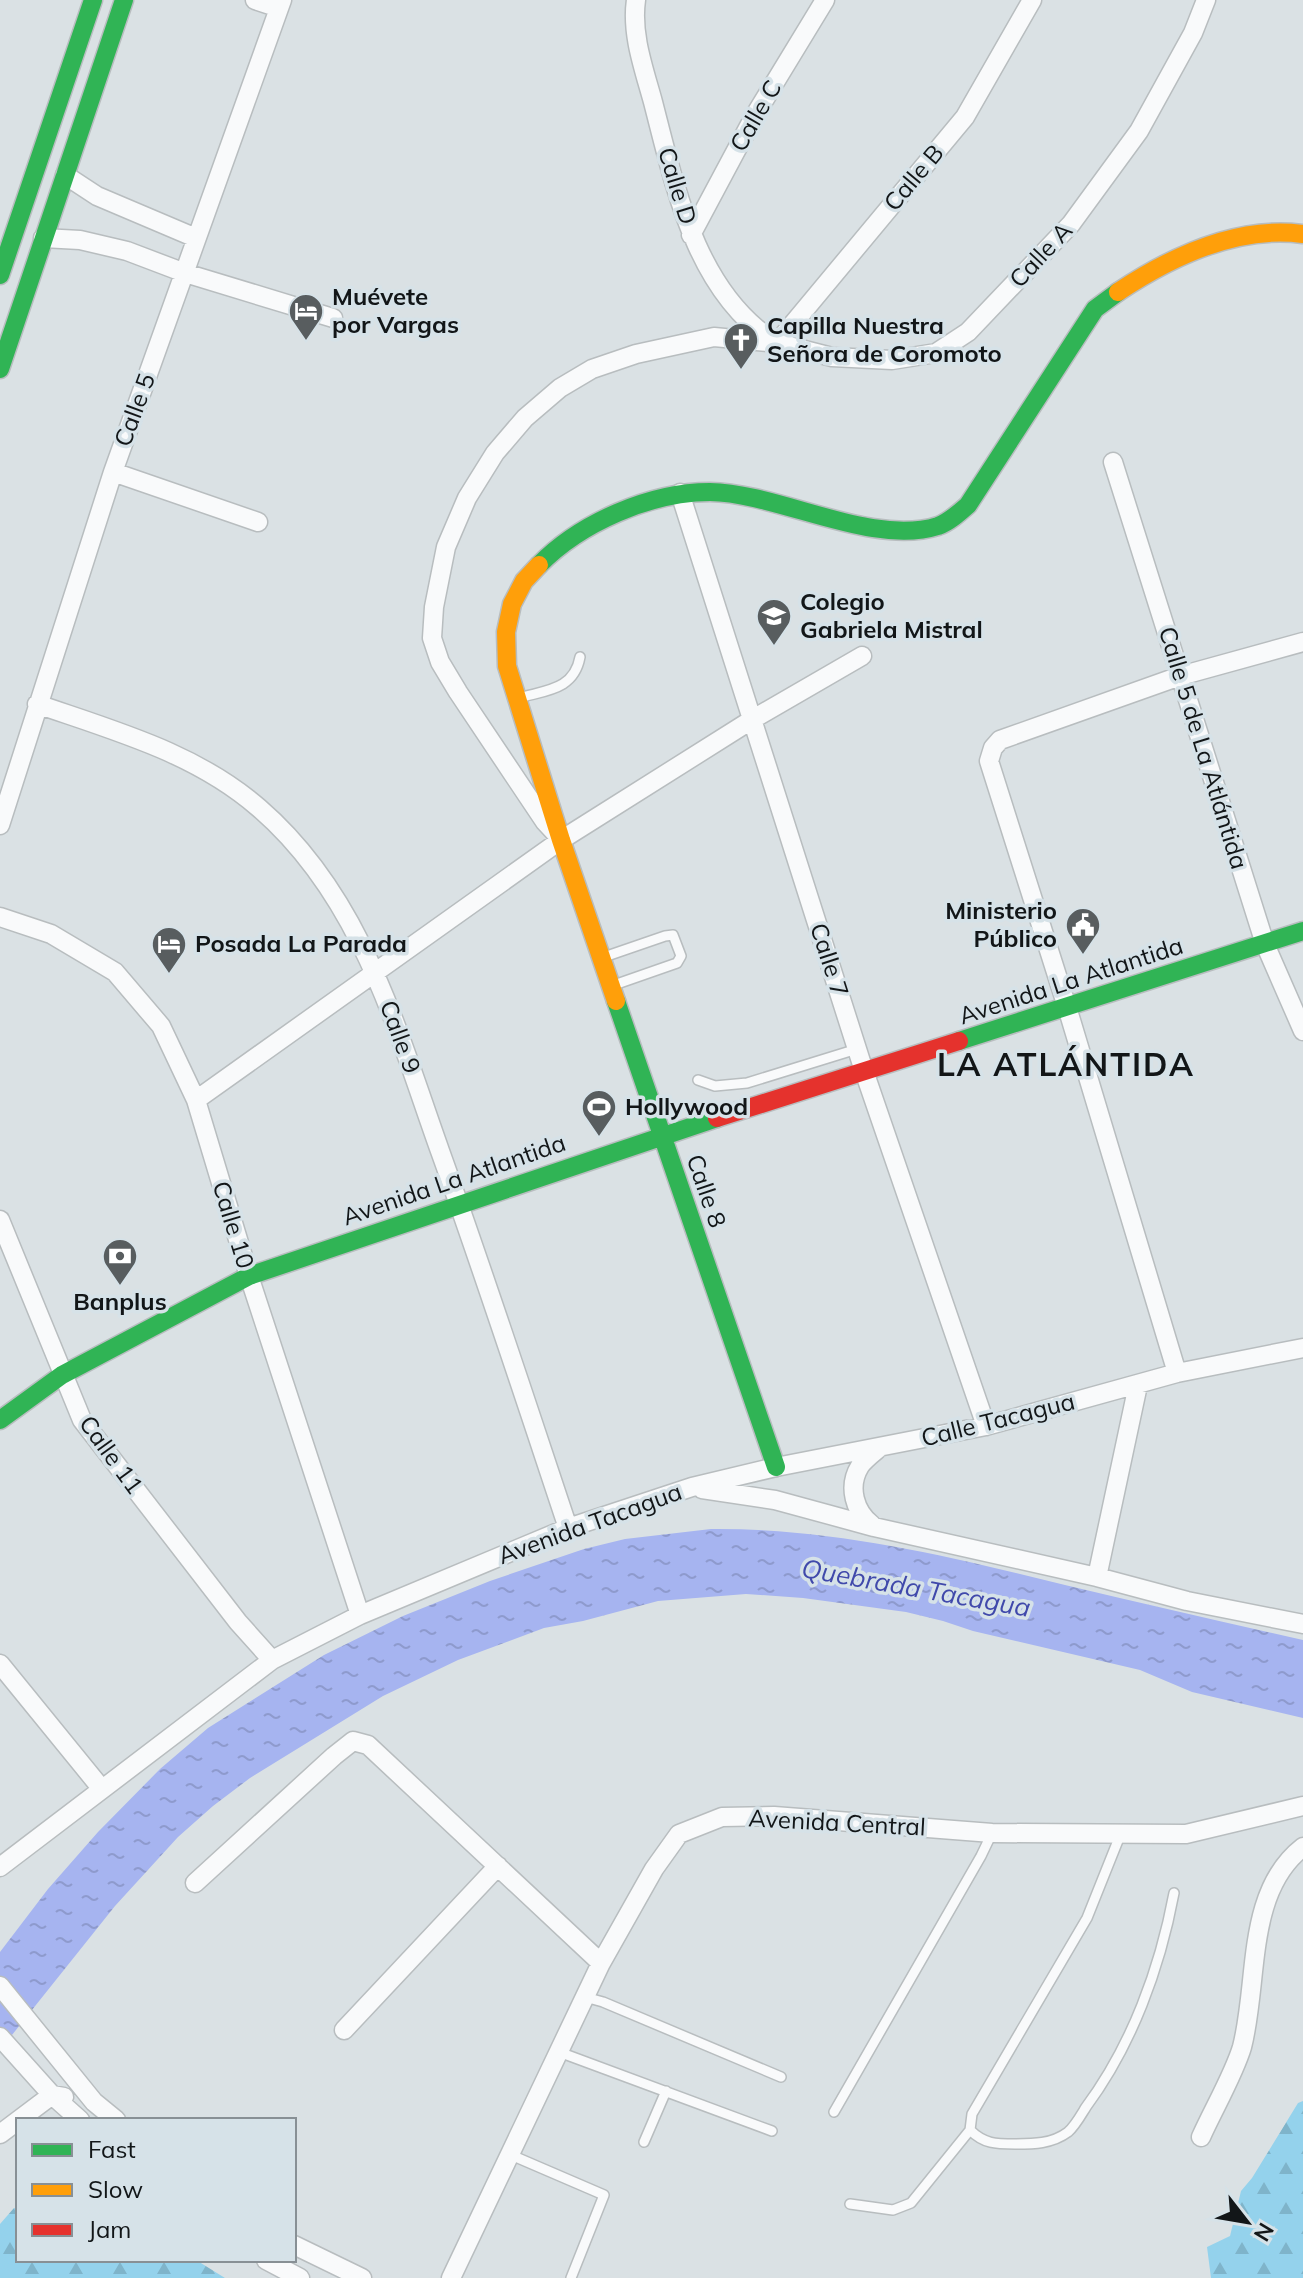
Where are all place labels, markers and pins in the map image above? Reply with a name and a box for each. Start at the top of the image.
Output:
place label: Muévete por Vargas [332,281,459,339]
hotel icon: Muévete por Vargas [287,292,325,342]
place label: Capilla Nuestra Señora de Coromoto [767,310,1002,368]
church icon: Capilla Nuestra Señora de Coromoto [722,321,760,371]
place label: Colegio Gabriela Mistral [800,586,983,644]
school or university icon: Colegio Gabriela Mistral [755,597,793,647]
place label: Ministerio Público [945,895,1057,953]
public building icon: Ministerio Público [1064,906,1102,956]
hotel icon: Posada La Parada [150,925,188,975]
place label: Posada La Parada [195,928,407,958]
sports icon: Hollywood [580,1088,618,1138]
place label: Hollywood [625,1091,748,1121]
bank icon: Banplus [101,1237,139,1287]
place label: Banplus [73,1286,167,1316]

